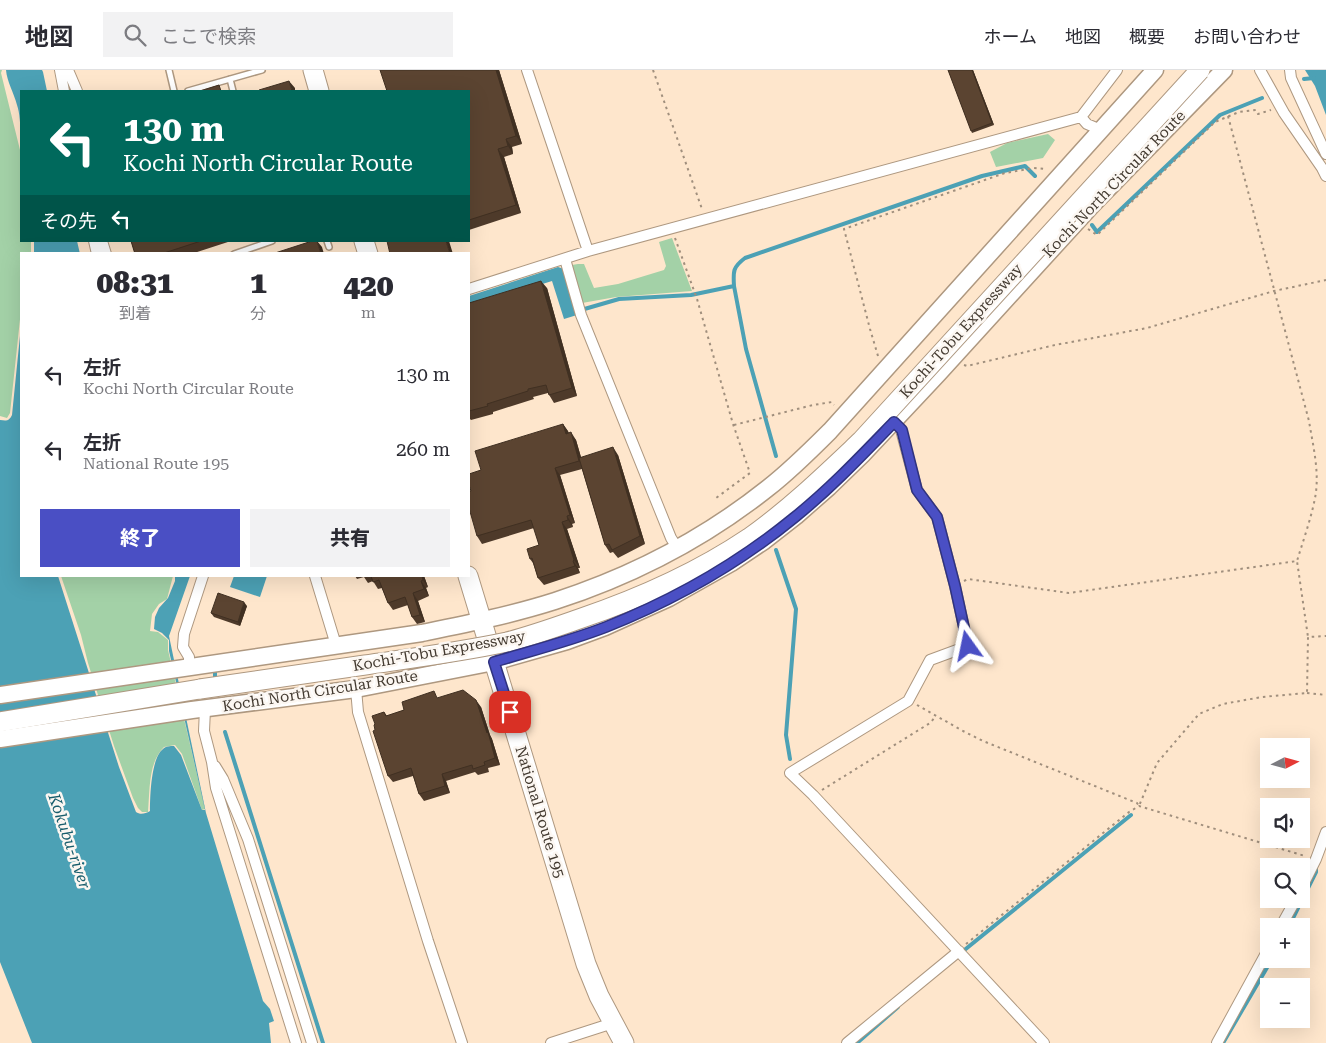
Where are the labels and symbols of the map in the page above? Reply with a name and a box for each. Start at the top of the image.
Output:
street label: Kochi North Circular Route [1039,107,1189,261]
street label: Kochi-Tobu Expressway [896,260,1026,402]
position arrow [941,619,993,671]
street label: Kochi-Tobu Expressway [351,627,527,675]
street label: Kochi North Circular Route [221,667,419,715]
pin [489,691,531,733]
north arrow [1260,738,1310,788]
street label: National Route 195 [511,744,569,880]
water label: Kokubu-river [44,790,95,892]

